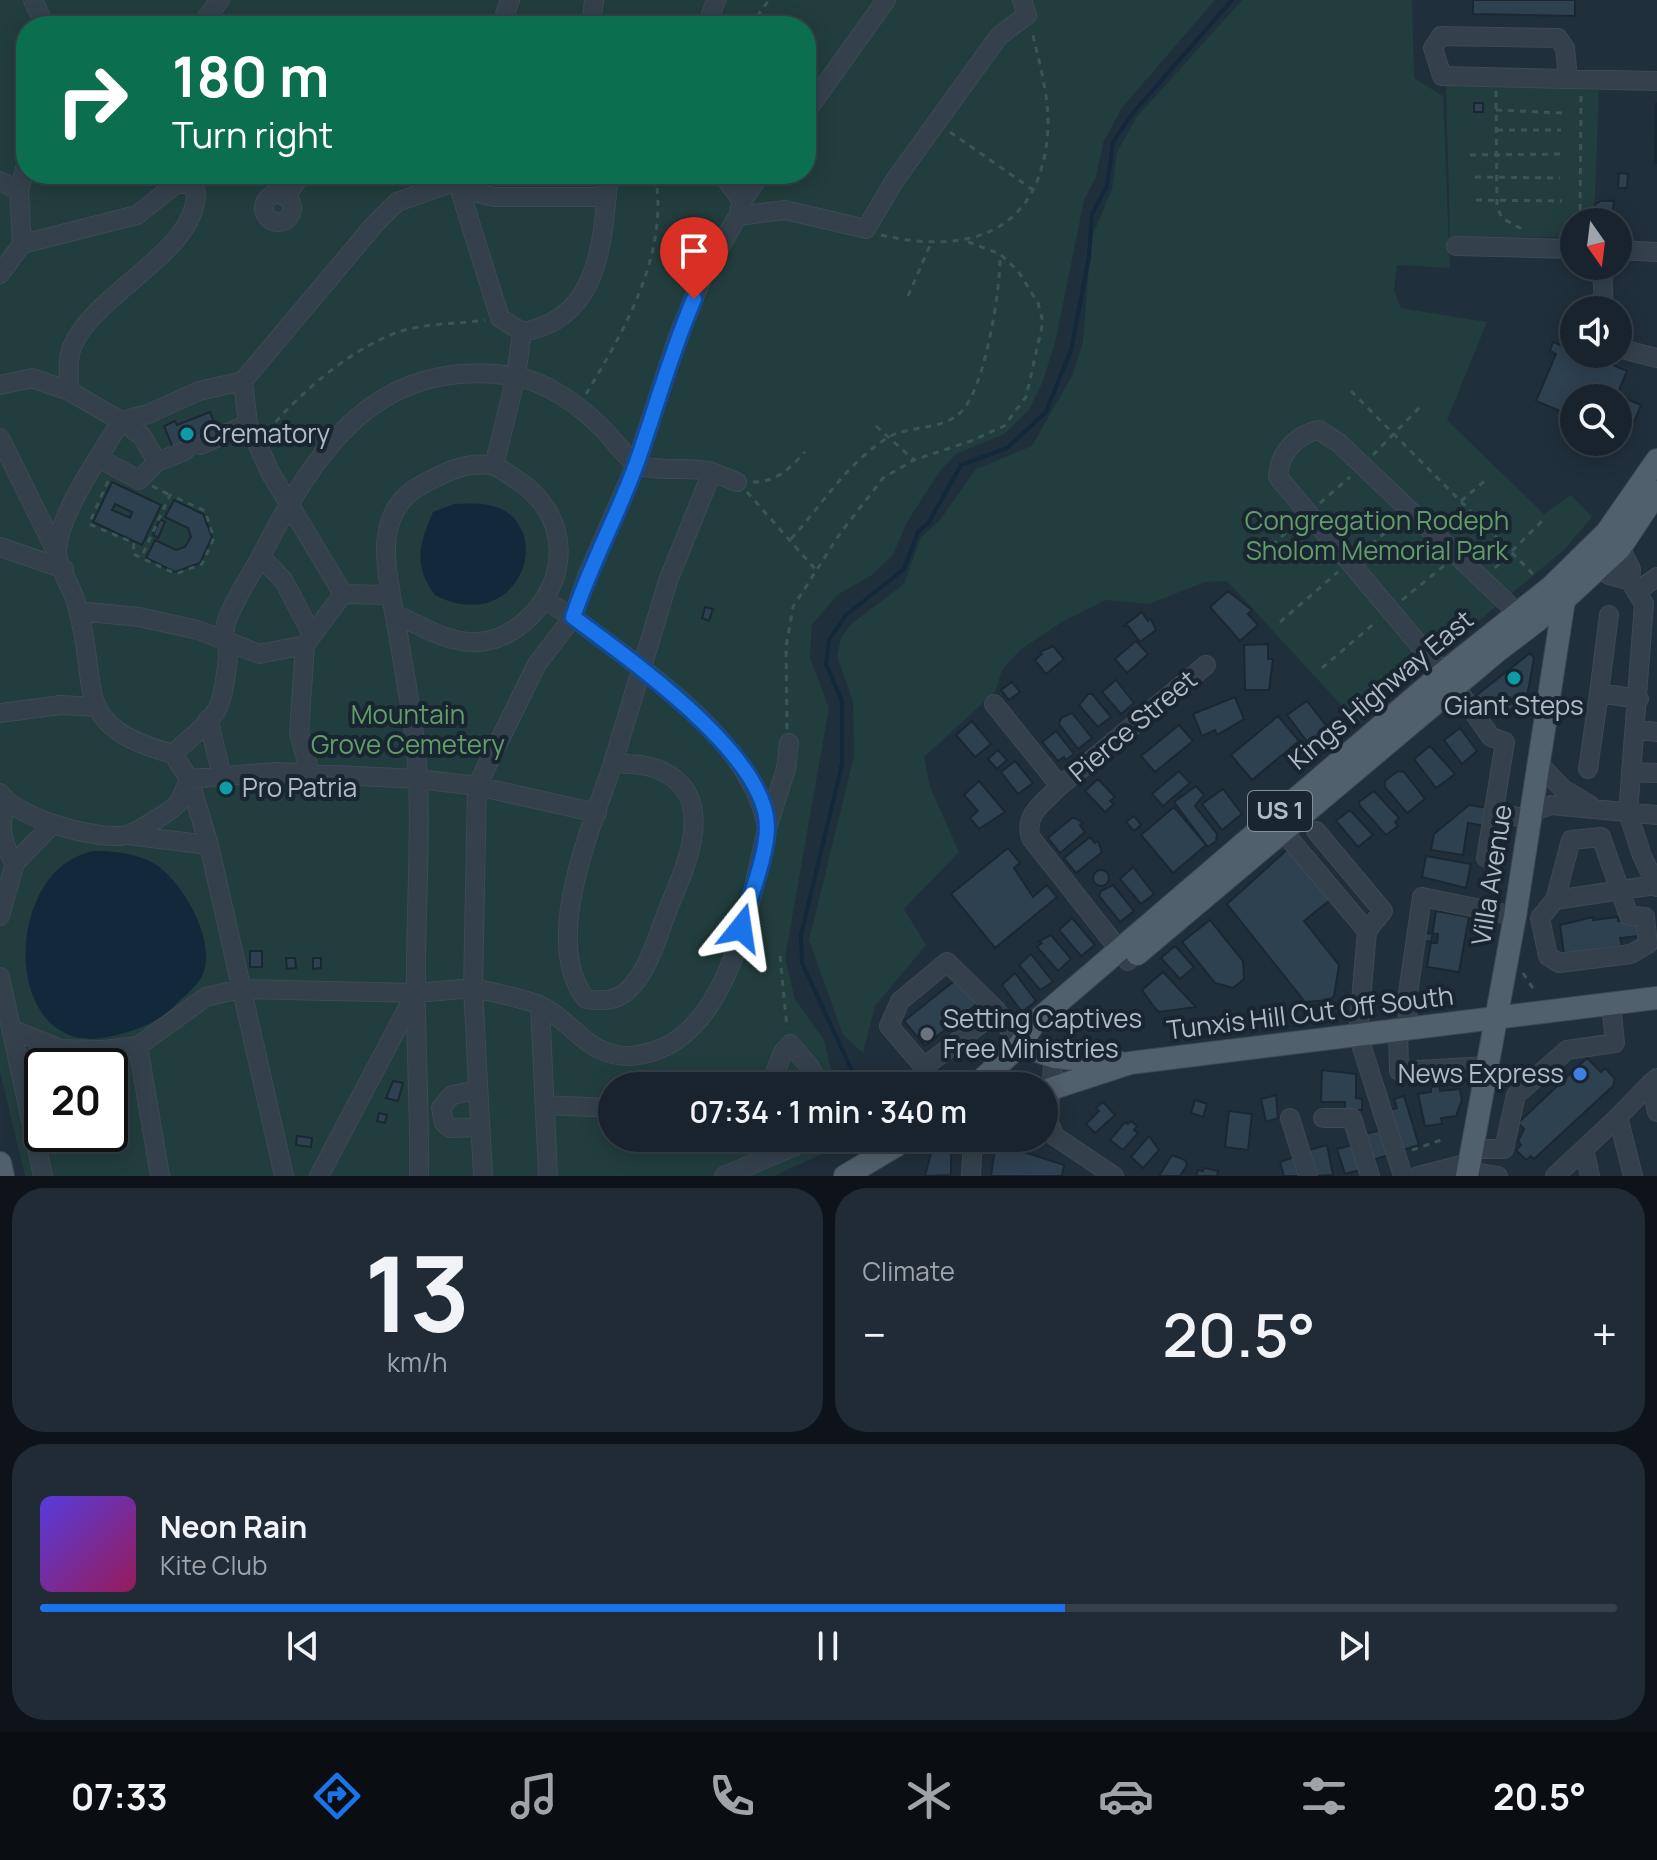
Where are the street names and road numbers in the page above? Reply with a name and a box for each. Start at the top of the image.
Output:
street label: Kings Highway East [1280,601,1480,777]
street label: Pierce Street [1061,661,1204,789]
road number: US 1 [1248,791,1312,831]
street label: Villa Avenue [1462,802,1520,948]
street label: Tunxis Hill Cut Off South [1164,977,1455,1047]

